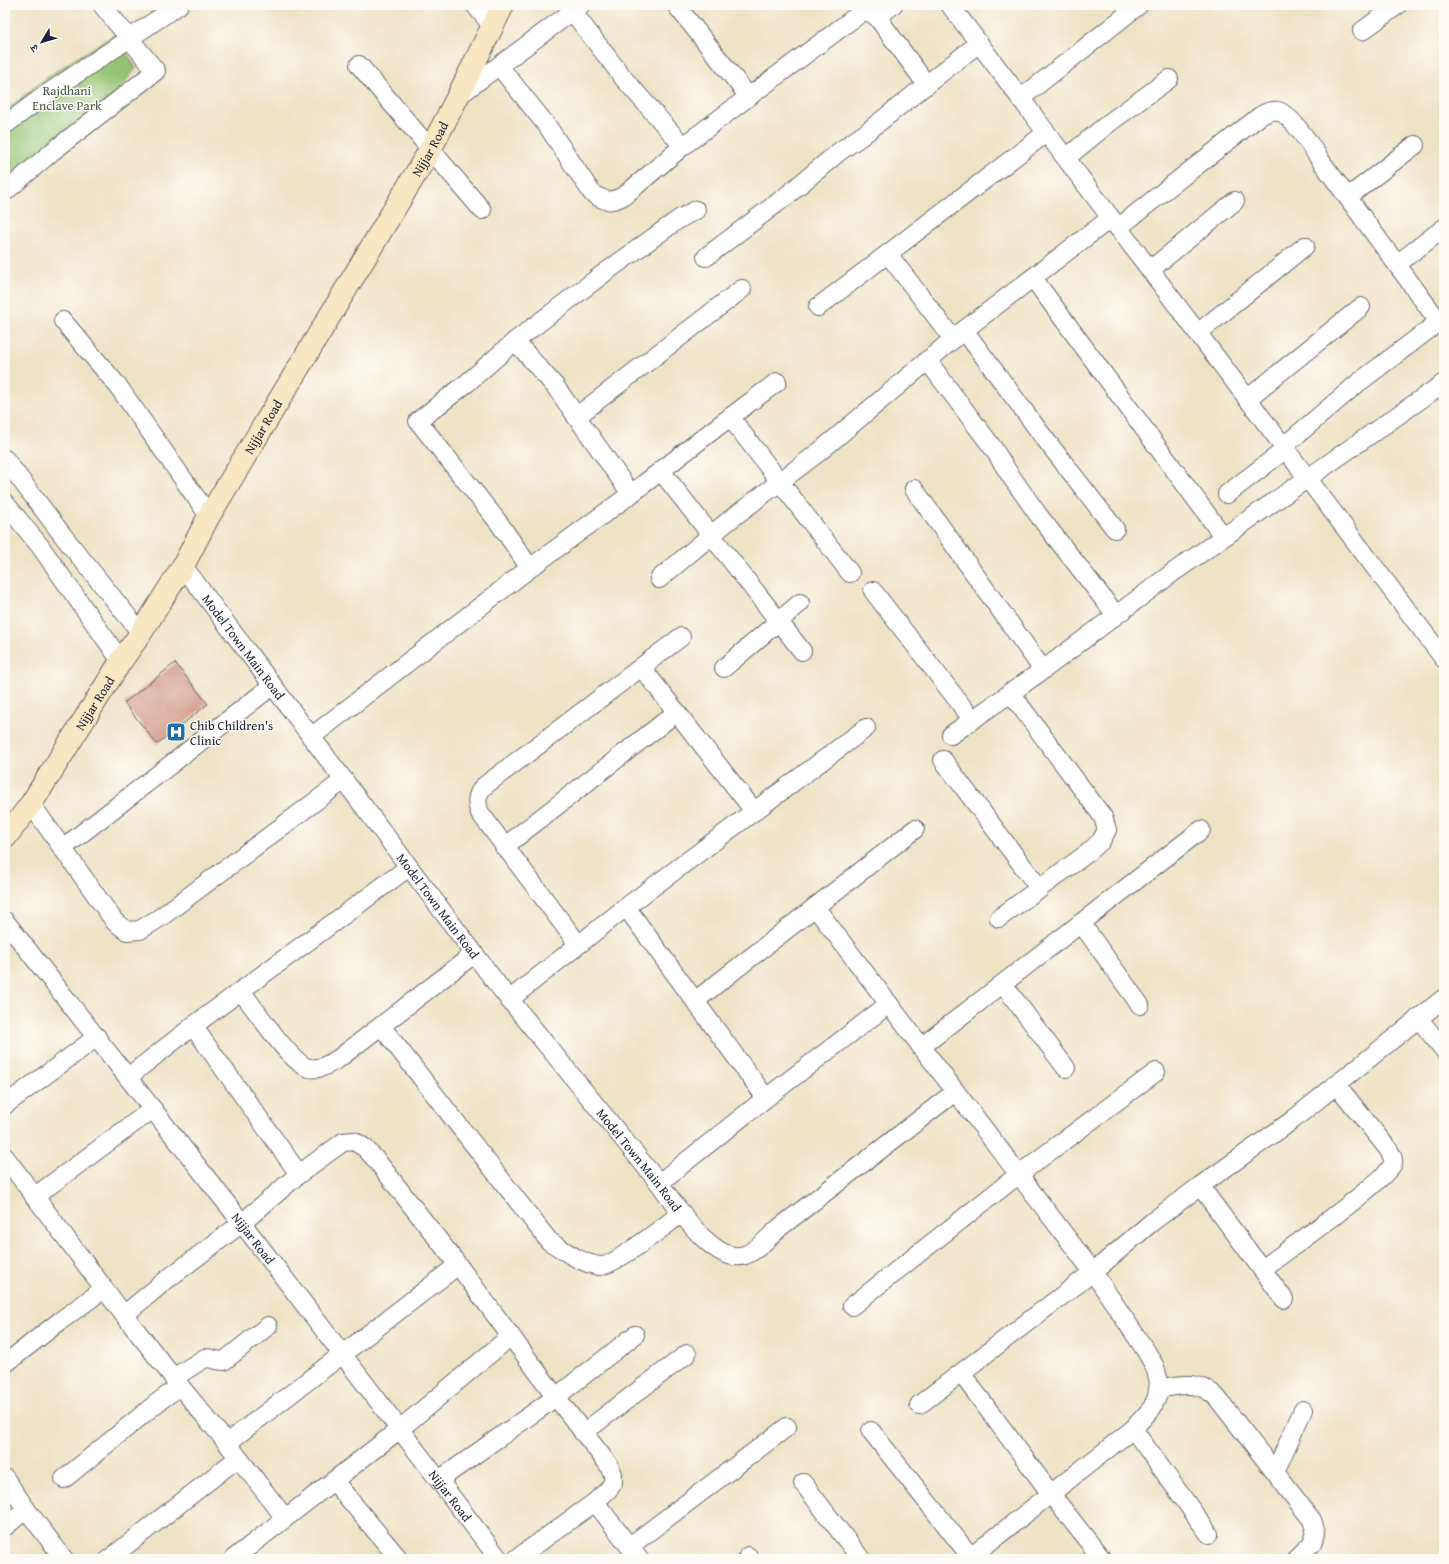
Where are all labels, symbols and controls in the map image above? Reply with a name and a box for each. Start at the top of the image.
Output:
north arrow [22,22,62,62]
text: उ [25,40,43,56]
park label: Rajdhani Enclave Park [32,81,102,115]
street label: Nijjar Road [407,118,453,180]
street label: Nijjar Road [240,396,287,458]
street label: Model Town Main Road [197,590,289,704]
street label: Nijjar Road [71,673,119,734]
place label: Chib Children's Clinic [190,716,273,750]
hospital icon: Chib Children's Clinic [165,721,187,743]
street label: Model Town Main Road [392,849,484,963]
street label: Model Town Main Road [592,1104,686,1216]
street label: Nijjar Road [227,1209,279,1268]
street label: Nijjar Road [424,1466,476,1526]

